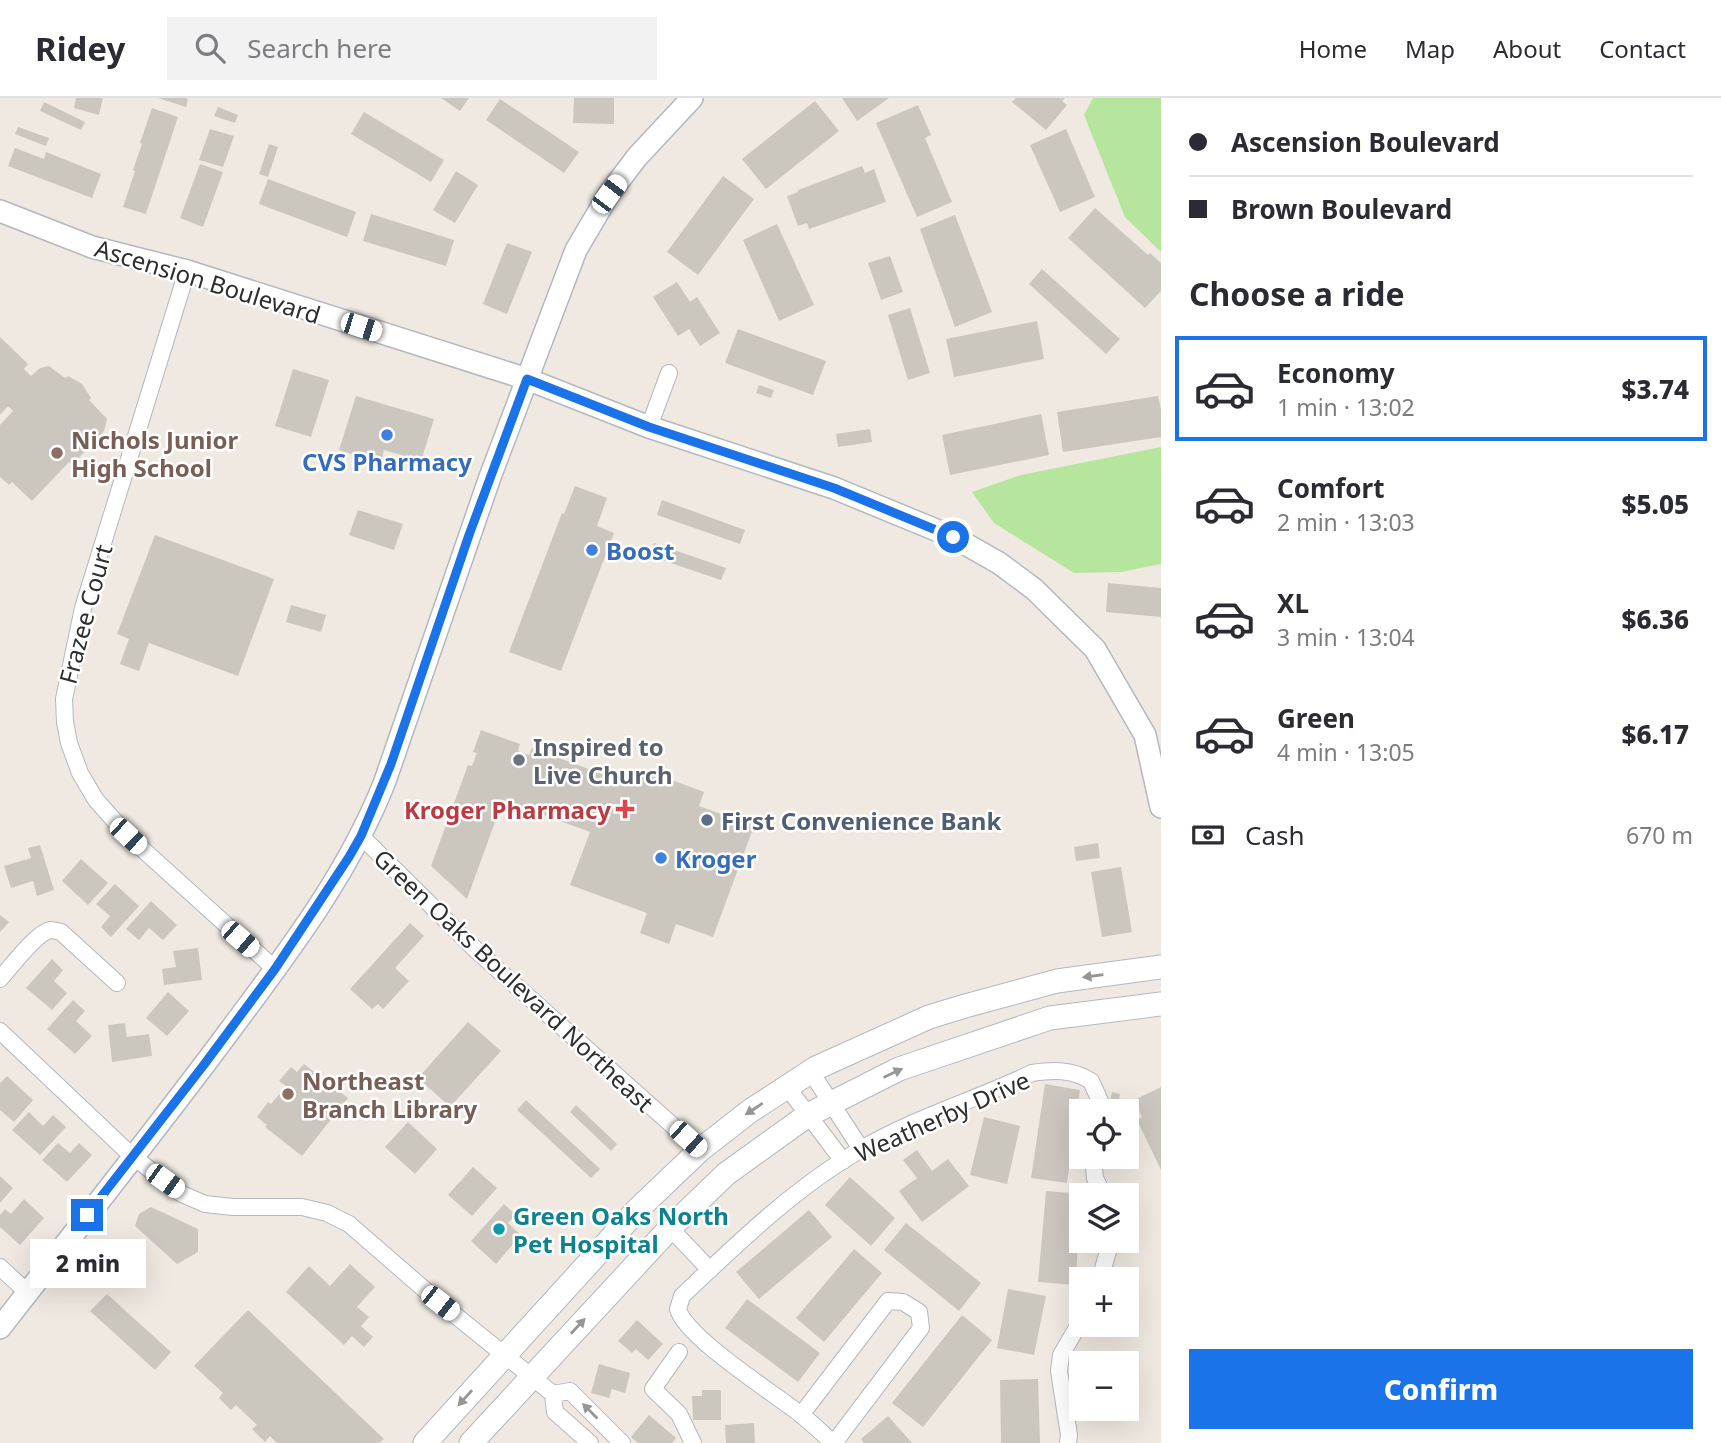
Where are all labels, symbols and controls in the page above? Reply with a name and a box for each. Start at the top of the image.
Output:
search box [167,17,657,80]
text: Ridey [35,26,125,71]
icon: search [191,29,229,67]
text: Search here [247,30,392,66]
text: Home [1299,32,1367,65]
text: Map [1405,32,1455,65]
text: About [1493,32,1561,65]
text: Contact [1599,32,1686,65]
text: Ascension Boulevard [1231,124,1500,160]
car [588,171,631,217]
text: Brown Boulevard [1231,191,1452,227]
street label: Ascension Boulevard [91,231,325,331]
text: Choose a ride [1189,272,1405,315]
car [338,311,385,343]
text: Economy [1277,355,1395,391]
icon: car [1193,357,1256,420]
text: $3.74 [1622,371,1689,407]
text: 1 min · 13:02 [1277,391,1415,423]
place label: Nichols Junior High School [71,423,238,484]
marker: CVS Pharmacy [379,427,395,443]
marker: Nichols Junior High School [49,445,65,461]
place label: CVS Pharmacy [302,445,472,478]
text: Comfort [1277,470,1385,506]
icon: car [1193,472,1256,535]
text: $5.05 [1622,486,1689,522]
text: 2 min · 13:03 [1277,506,1415,538]
route start [937,521,969,553]
place label: Boost [606,534,674,567]
street label: Frazee Court [51,540,120,687]
marker: Boost [584,542,600,558]
text: XL [1277,585,1309,621]
icon: car [1193,587,1256,650]
text: $6.36 [1622,601,1689,637]
text: 3 min · 13:04 [1277,621,1415,653]
text: Green [1277,700,1355,736]
icon: car [1193,702,1256,765]
text: $6.17 [1622,716,1689,752]
place label: Inspired to Live Church [533,730,673,791]
text: 4 min · 13:05 [1277,736,1415,768]
marker: Inspired to Live Church [511,752,527,768]
place label: Kroger Pharmacy [404,793,611,826]
marker: Kroger Pharmacy [617,801,633,817]
place label: First Convenience Bank [721,804,1001,837]
marker: First Convenience Bank [699,812,715,828]
car [106,814,151,858]
icon: cash [1189,816,1227,854]
text: Cash [1245,817,1305,853]
text: 670 m [1626,819,1693,851]
street label: Green Oaks Boulevard Northeast [367,841,661,1119]
place label: Kroger [675,842,757,875]
marker: Kroger [653,850,669,866]
car [218,917,263,961]
one-way arrow [1082,971,1104,982]
street label: Weatherby Drive [849,1063,1035,1169]
place label: Northeast Branch Library [302,1064,478,1125]
one-way arrow [883,1067,903,1079]
marker: Northeast Branch Library [280,1086,296,1102]
map controls [1069,1099,1139,1421]
button: locate [1069,1099,1139,1169]
one-way arrow [745,1102,763,1116]
car [666,1117,711,1161]
car [142,1160,189,1202]
button: layers [1069,1183,1139,1253]
route end [71,1199,103,1231]
place label: Green Oaks North Pet Hospital [513,1199,729,1260]
marker: Green Oaks North Pet Hospital [491,1221,507,1237]
callout: 2 min [29,1240,145,1288]
text: 2 min [56,1247,120,1279]
button: + [1069,1267,1139,1337]
car [417,1282,464,1324]
one-way arrow [569,1318,585,1335]
button: Confirm [1189,1349,1693,1429]
button: − [1069,1351,1139,1421]
one-way arrow [457,1389,473,1407]
one-way arrow [582,1403,599,1419]

